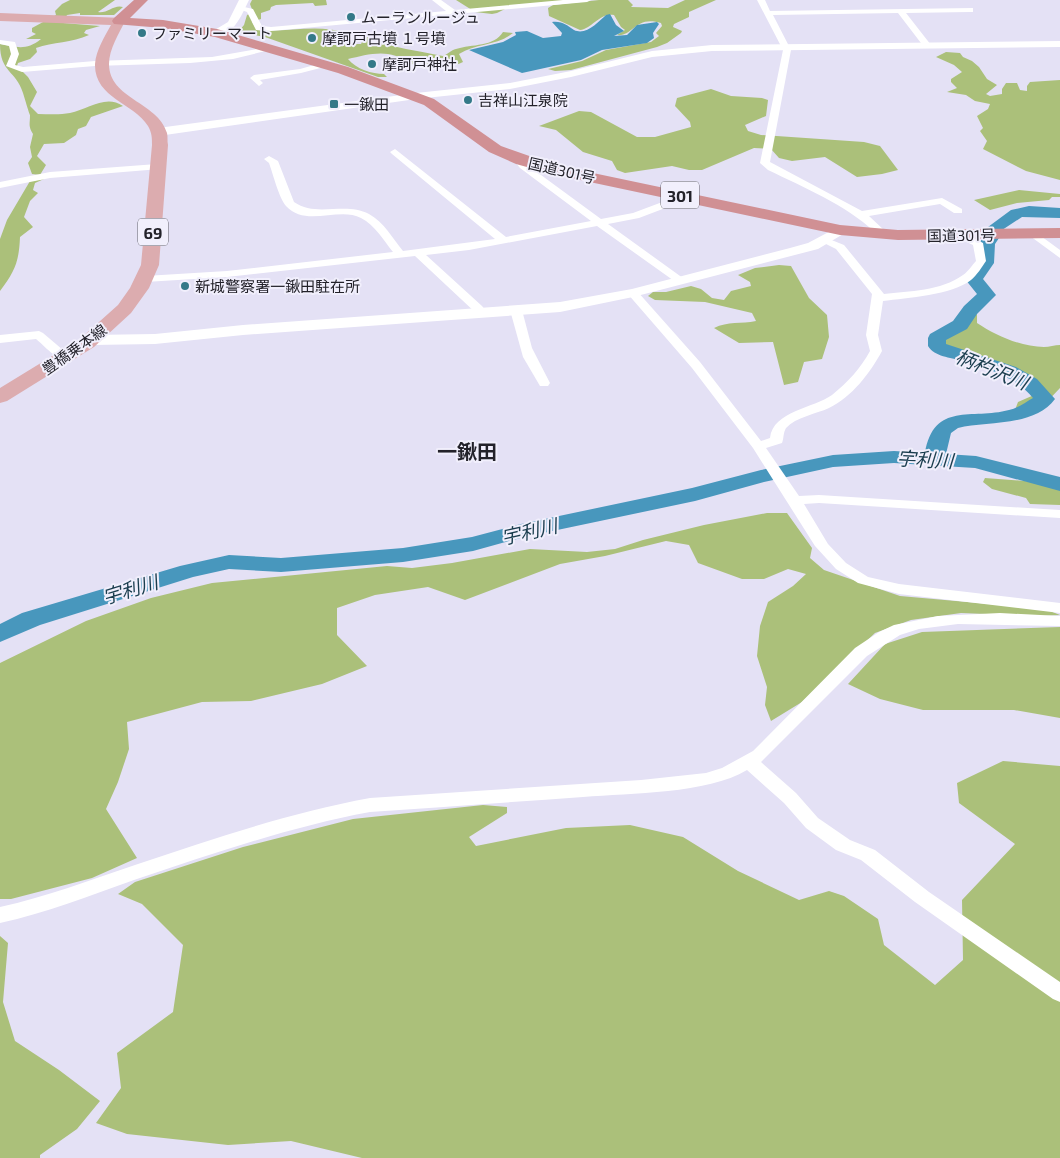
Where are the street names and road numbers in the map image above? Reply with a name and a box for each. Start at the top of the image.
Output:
street label: 国道301号 [527,154,597,186]
road number: 301 [661,182,699,208]
road number: 69 [138,218,168,246]
street label: 国道301号 [927,225,995,245]
street label: 豊橋乗本線 [38,320,110,378]

